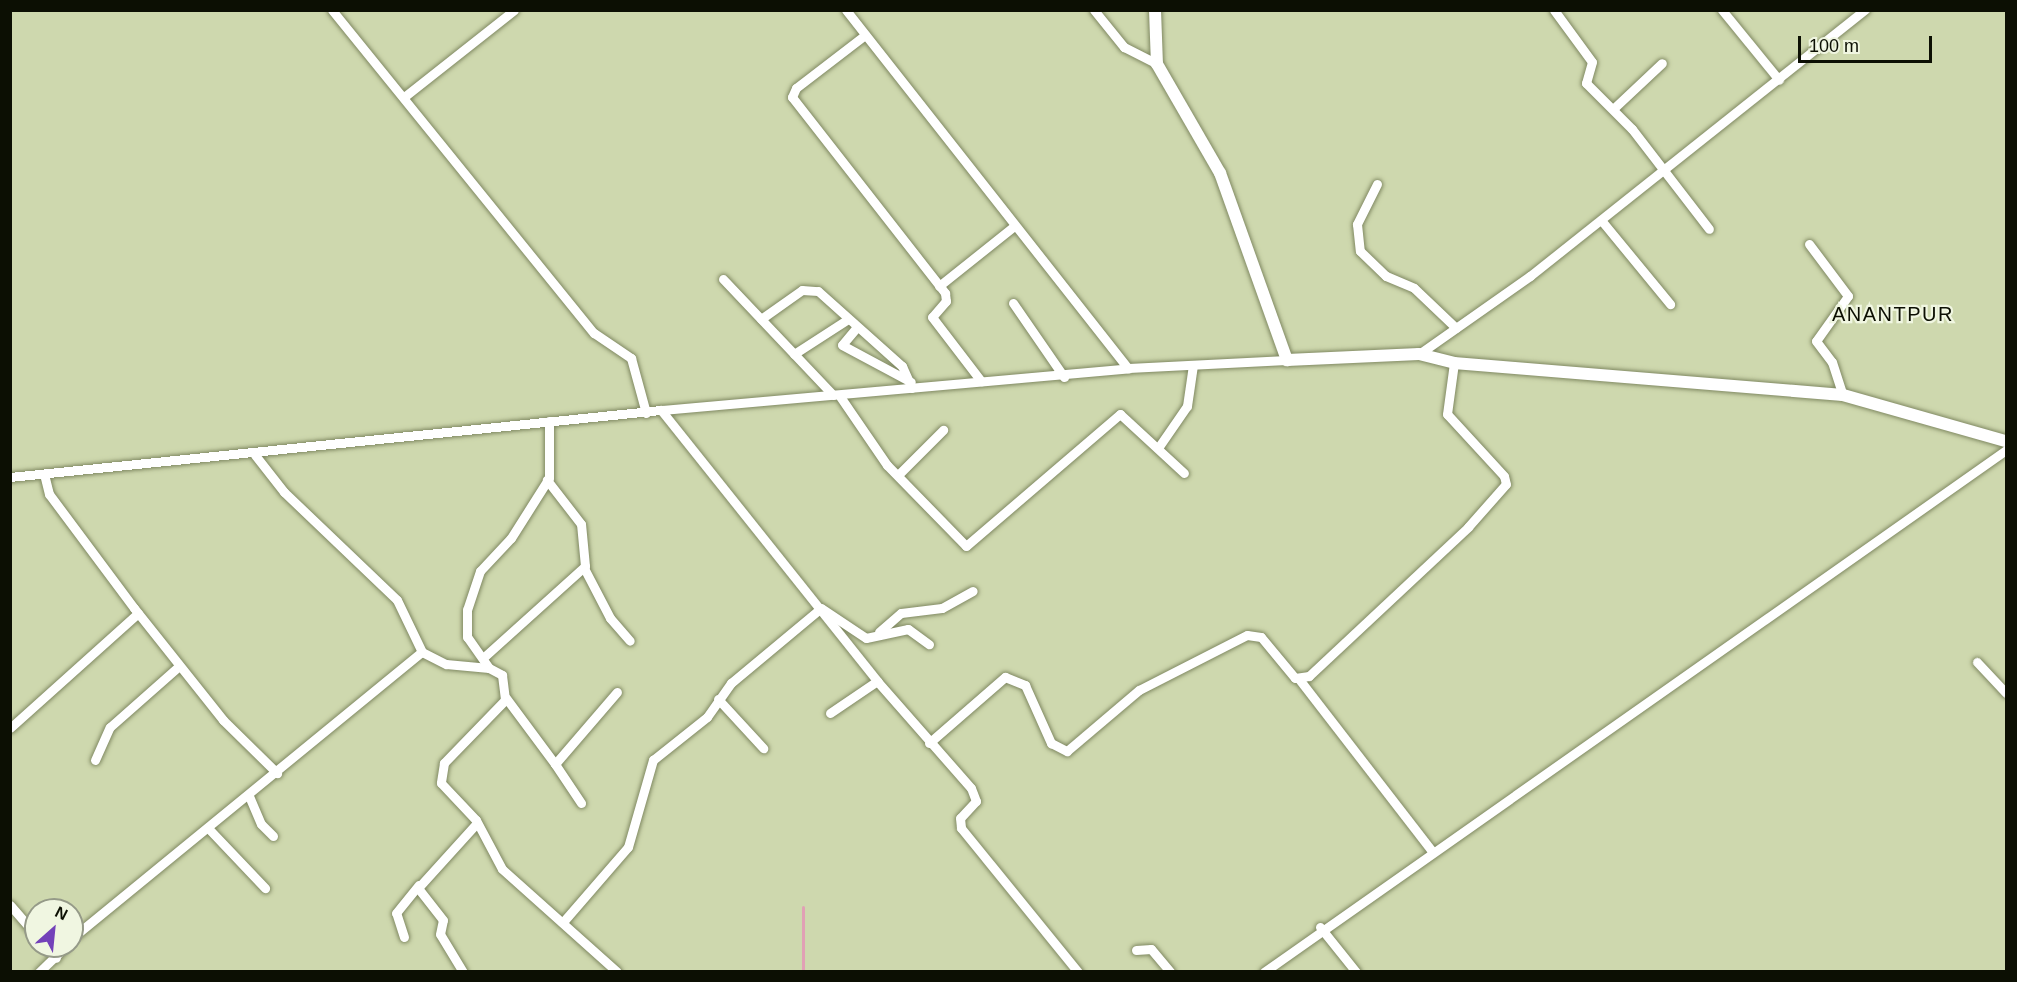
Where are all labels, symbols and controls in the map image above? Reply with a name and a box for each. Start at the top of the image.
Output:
scale bar [1801,24,1934,62]
text: 100 m [1809,36,1859,56]
district label: ANANTPUR [1832,302,1954,326]
north arrow [24,898,84,958]
text: N [52,903,71,923]

